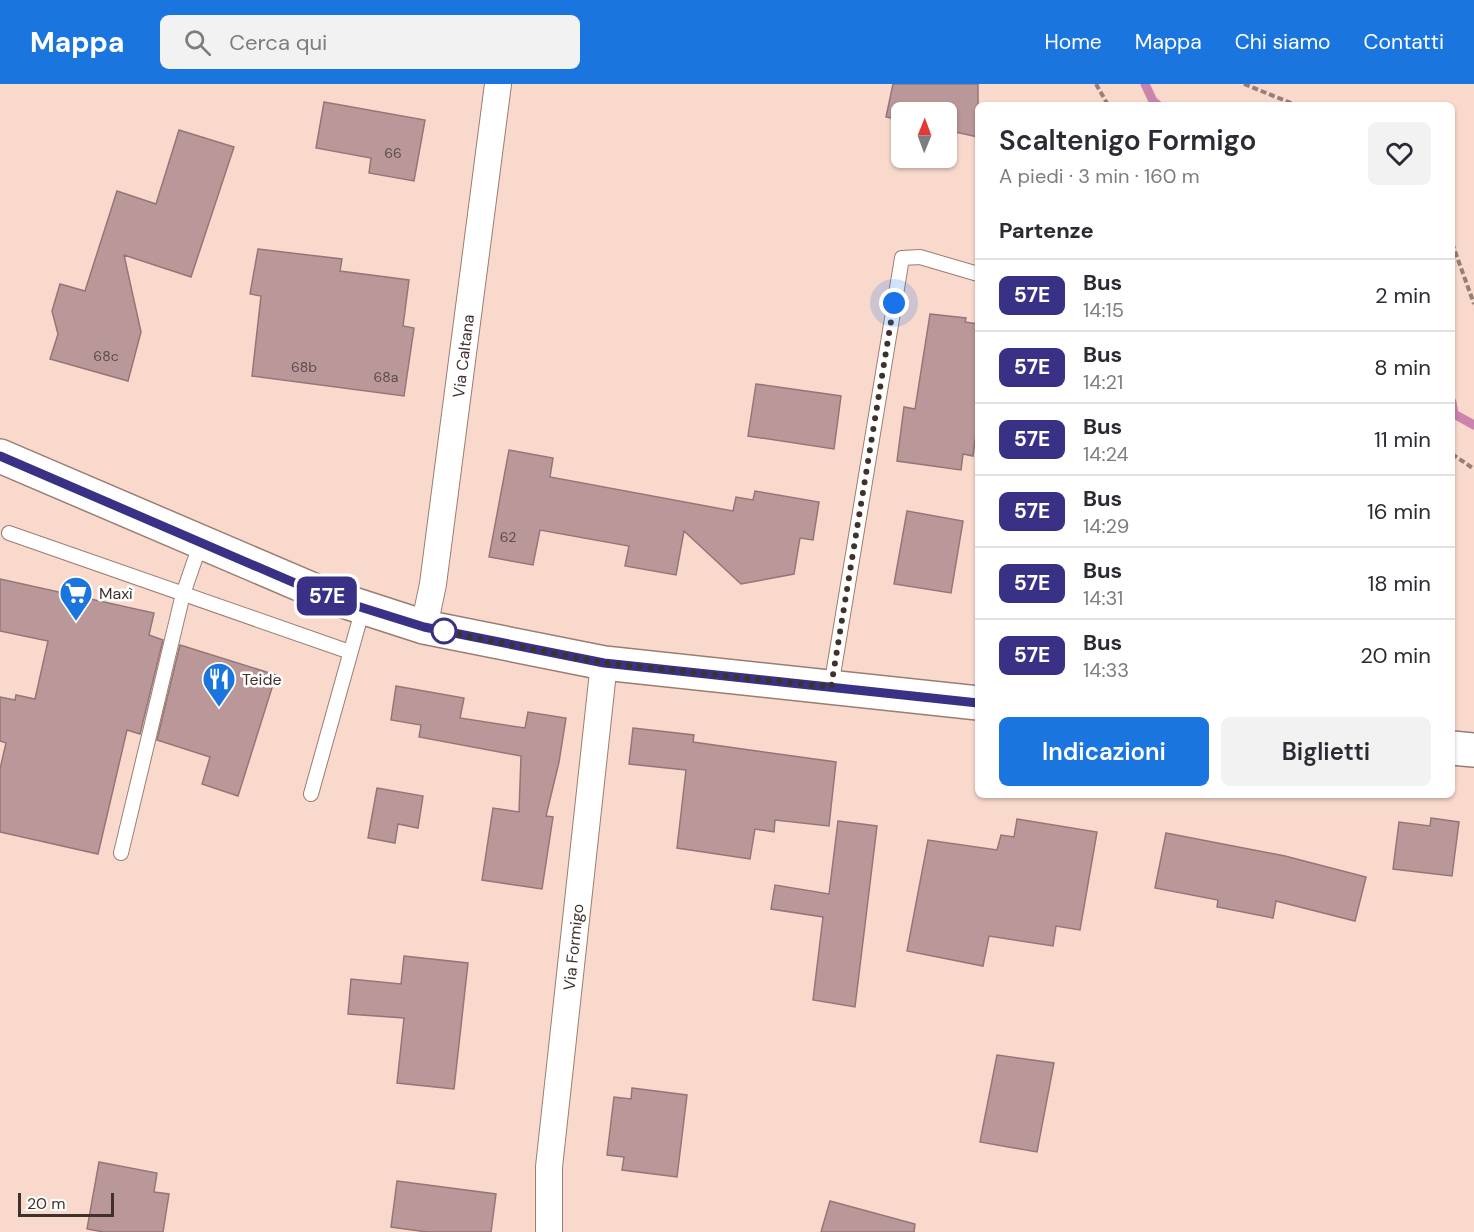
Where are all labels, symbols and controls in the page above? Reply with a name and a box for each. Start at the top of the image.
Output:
search box [160,15,580,69]
text: Mappa [30,24,124,61]
icon: search [181,26,214,59]
text: Cerca qui [229,28,327,57]
text: Home [1044,28,1102,56]
text: Mappa [1135,28,1202,56]
text: Chi siamo [1235,28,1331,56]
text: Contatti [1364,28,1444,56]
north arrow [891,102,957,168]
map controls [891,102,957,168]
text: Scaltenigo Formigo [999,122,1256,159]
button: heart [1368,122,1431,185]
house number: 66 [384,144,402,162]
text: A piedi · 3 min · 160 m [999,163,1200,189]
text: Partenze [999,216,1094,245]
text: Bus [1083,268,1122,297]
text: 57E [1014,281,1050,309]
text: 2 min [1375,281,1431,310]
your location [879,288,909,318]
text: 14:15 [1083,297,1124,323]
street label: Via Caltana [448,313,479,399]
text: Bus [1083,340,1122,369]
house number: 68c [93,347,119,365]
text: 57E [1014,353,1050,381]
text: 8 min [1374,353,1431,382]
house number: 68b [291,358,317,376]
house number: 68a [374,368,398,386]
text: 14:21 [1083,369,1123,395]
text: Bus [1083,412,1122,441]
text: 57E [1014,425,1050,453]
text: 11 min [1374,425,1431,454]
text: 14:24 [1083,441,1129,467]
text: Bus [1083,484,1122,513]
text: 57E [1014,497,1050,525]
text: 16 min [1367,497,1431,526]
text: 14:29 [1083,513,1129,539]
house number: 62 [500,528,516,546]
text: Bus [1083,556,1122,585]
text: 57E [1014,569,1050,597]
text: 18 min [1367,569,1431,598]
supermarket icon: Maxì [58,575,94,622]
line badge: 57E [292,576,362,616]
text: 57E [309,582,345,610]
place label: Maxì [99,583,133,604]
text: 14:31 [1083,585,1123,611]
unlabelled marker [431,618,457,644]
text: Bus [1083,628,1122,657]
text: 57E [1014,641,1050,669]
text: 20 min [1360,641,1431,670]
text: 14:33 [1083,657,1129,683]
restaurant icon: Teide [201,661,237,708]
place label: Teide [242,669,282,690]
button: Indicazioni [999,717,1209,786]
button: Biglietti [1221,717,1431,786]
street label: Via Formigo [558,903,589,992]
scale bar [18,1190,114,1218]
text: 20 m [27,1193,66,1214]

